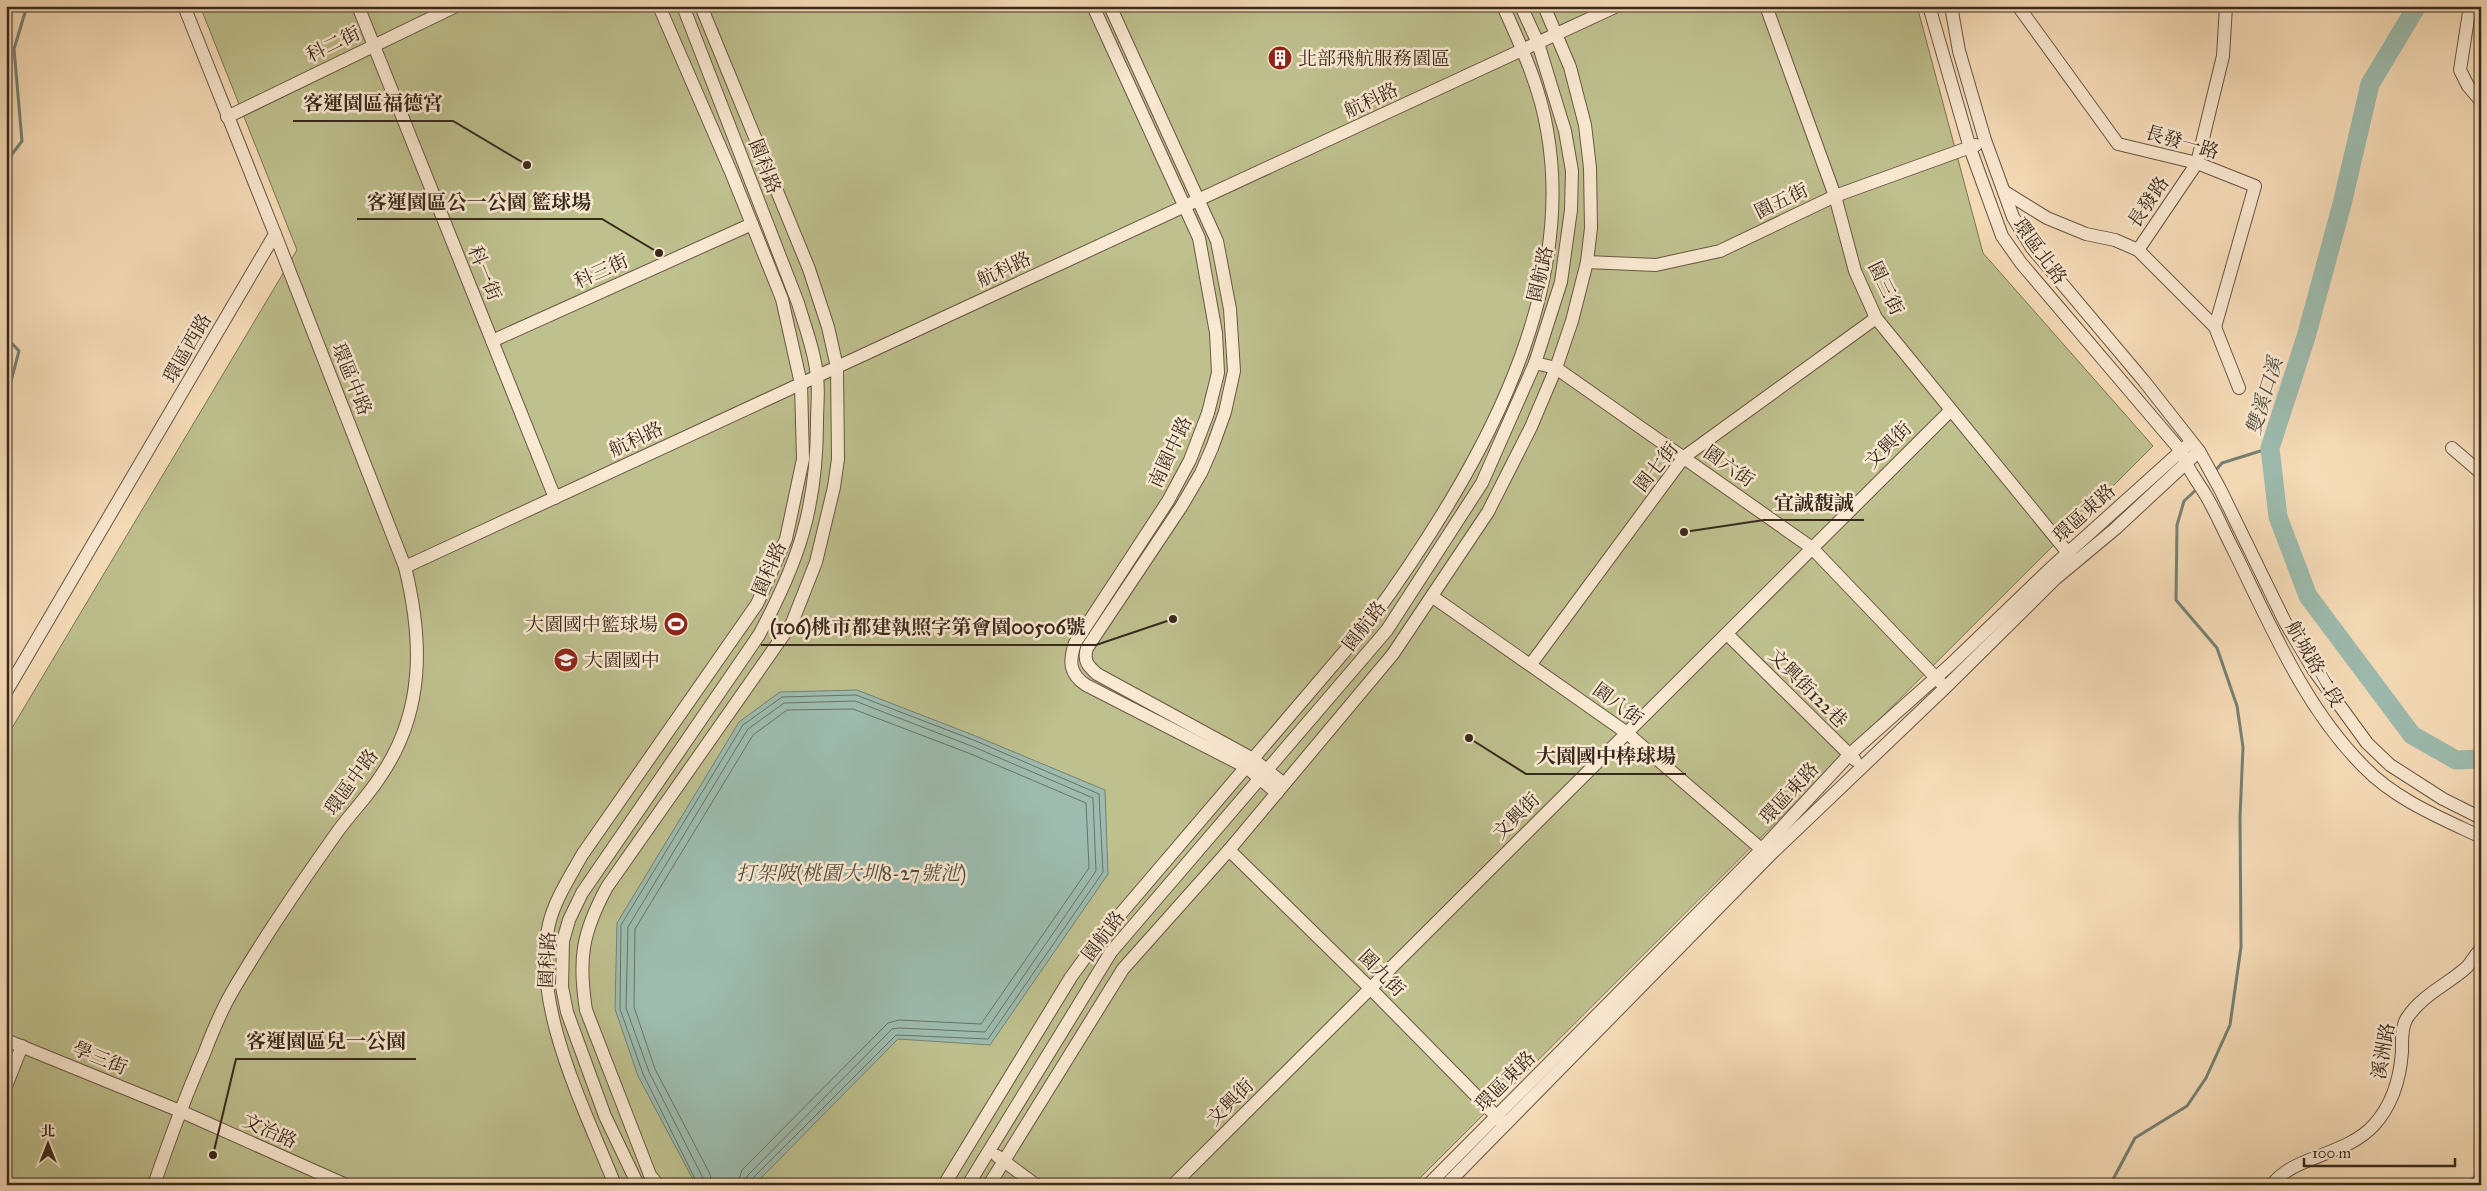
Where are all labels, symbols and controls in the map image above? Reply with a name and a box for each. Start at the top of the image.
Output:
street label: 科二街 [302,21,364,67]
building icon: 北部飛航服務園區 [1267,45,1293,71]
place label: 北部飛航服務園區 [1298,47,1450,70]
street label: 航科路 [1340,78,1402,122]
callout: 客運園區福德宮 [293,86,453,121]
text: 客運園區福德宮 [303,91,443,115]
street label: 長發一路 [2142,120,2222,164]
street label: 園科路 [744,135,786,197]
street label: 長發路 [2123,172,2173,232]
street label: 園五街 [1750,178,1812,224]
callout: 客運園區公一公園 籃球場 [357,184,602,219]
text: 客運園區公一公園 籃球場 [367,190,591,214]
street label: 環區北路 [2008,213,2072,289]
street label: 科一街 [464,242,506,304]
street label: 園航路 [1522,244,1558,304]
street label: 航科路 [973,247,1035,291]
street label: 科三街 [570,249,632,293]
street label: 園三街 [1863,257,1909,319]
street label: 環區西路 [158,309,216,387]
street label: 環區中路 [327,339,377,419]
water label: 雙溪口溪 [2241,352,2288,438]
street label: 南園中路 [1144,413,1196,491]
street label: 航科路 [605,417,667,461]
street label: 文興街 [1860,417,1916,473]
street label: 園七街 [1629,438,1683,496]
street label: 園六街 [1699,440,1759,492]
street label: 環區東路 [2048,479,2120,547]
callout: 宜誠馥誠 [1764,485,1864,520]
text: 宜誠馥誠 [1774,491,1854,515]
street label: 園科路 [747,538,791,600]
street label: 園航路 [1337,596,1391,656]
callout: (106)桃市都建執照字第會園00506號 [761,610,1096,645]
sports icon: 大園國中籃球場 [663,611,689,637]
place label: 大園國中籃球場 [525,613,658,636]
text: (106)桃市都建執照字第會園00506號 [770,615,1086,640]
street label: 航城路二段 [2281,617,2349,711]
street label: 文興街122巷 [1764,644,1852,732]
school or university icon: 大園國中 [553,647,579,673]
place label: 大園國中 [584,649,660,672]
street label: 園八街 [1588,678,1648,730]
callout: 大園國中棒球場 [1526,739,1686,774]
street label: 環區中路 [319,744,383,820]
text: 大園國中棒球場 [1536,744,1676,768]
street label: 環區東路 [1755,757,1823,829]
street label: 文興街 [1488,788,1544,844]
water label: 打架陂(桃園大圳8-27號池) [736,861,966,886]
street label: 園航路 [1077,906,1129,966]
street label: 園科路 [534,931,560,989]
street label: 園九街 [1354,945,1410,1001]
street label: 溪洲路 [2367,1021,2399,1081]
callout: 客運園區兒一公園 [236,1024,416,1059]
text: 客運園區兒一公園 [246,1029,406,1053]
street label: 學三街 [69,1037,131,1079]
street label: 環區東路 [1470,1046,1540,1116]
street label: 文興街 [1202,1074,1258,1130]
street label: 文治路 [239,1109,301,1153]
north arrow [22,1118,72,1168]
text: 北 [41,1123,55,1140]
scale bar [2304,1136,2456,1168]
text: 100 m [2312,1144,2352,1162]

